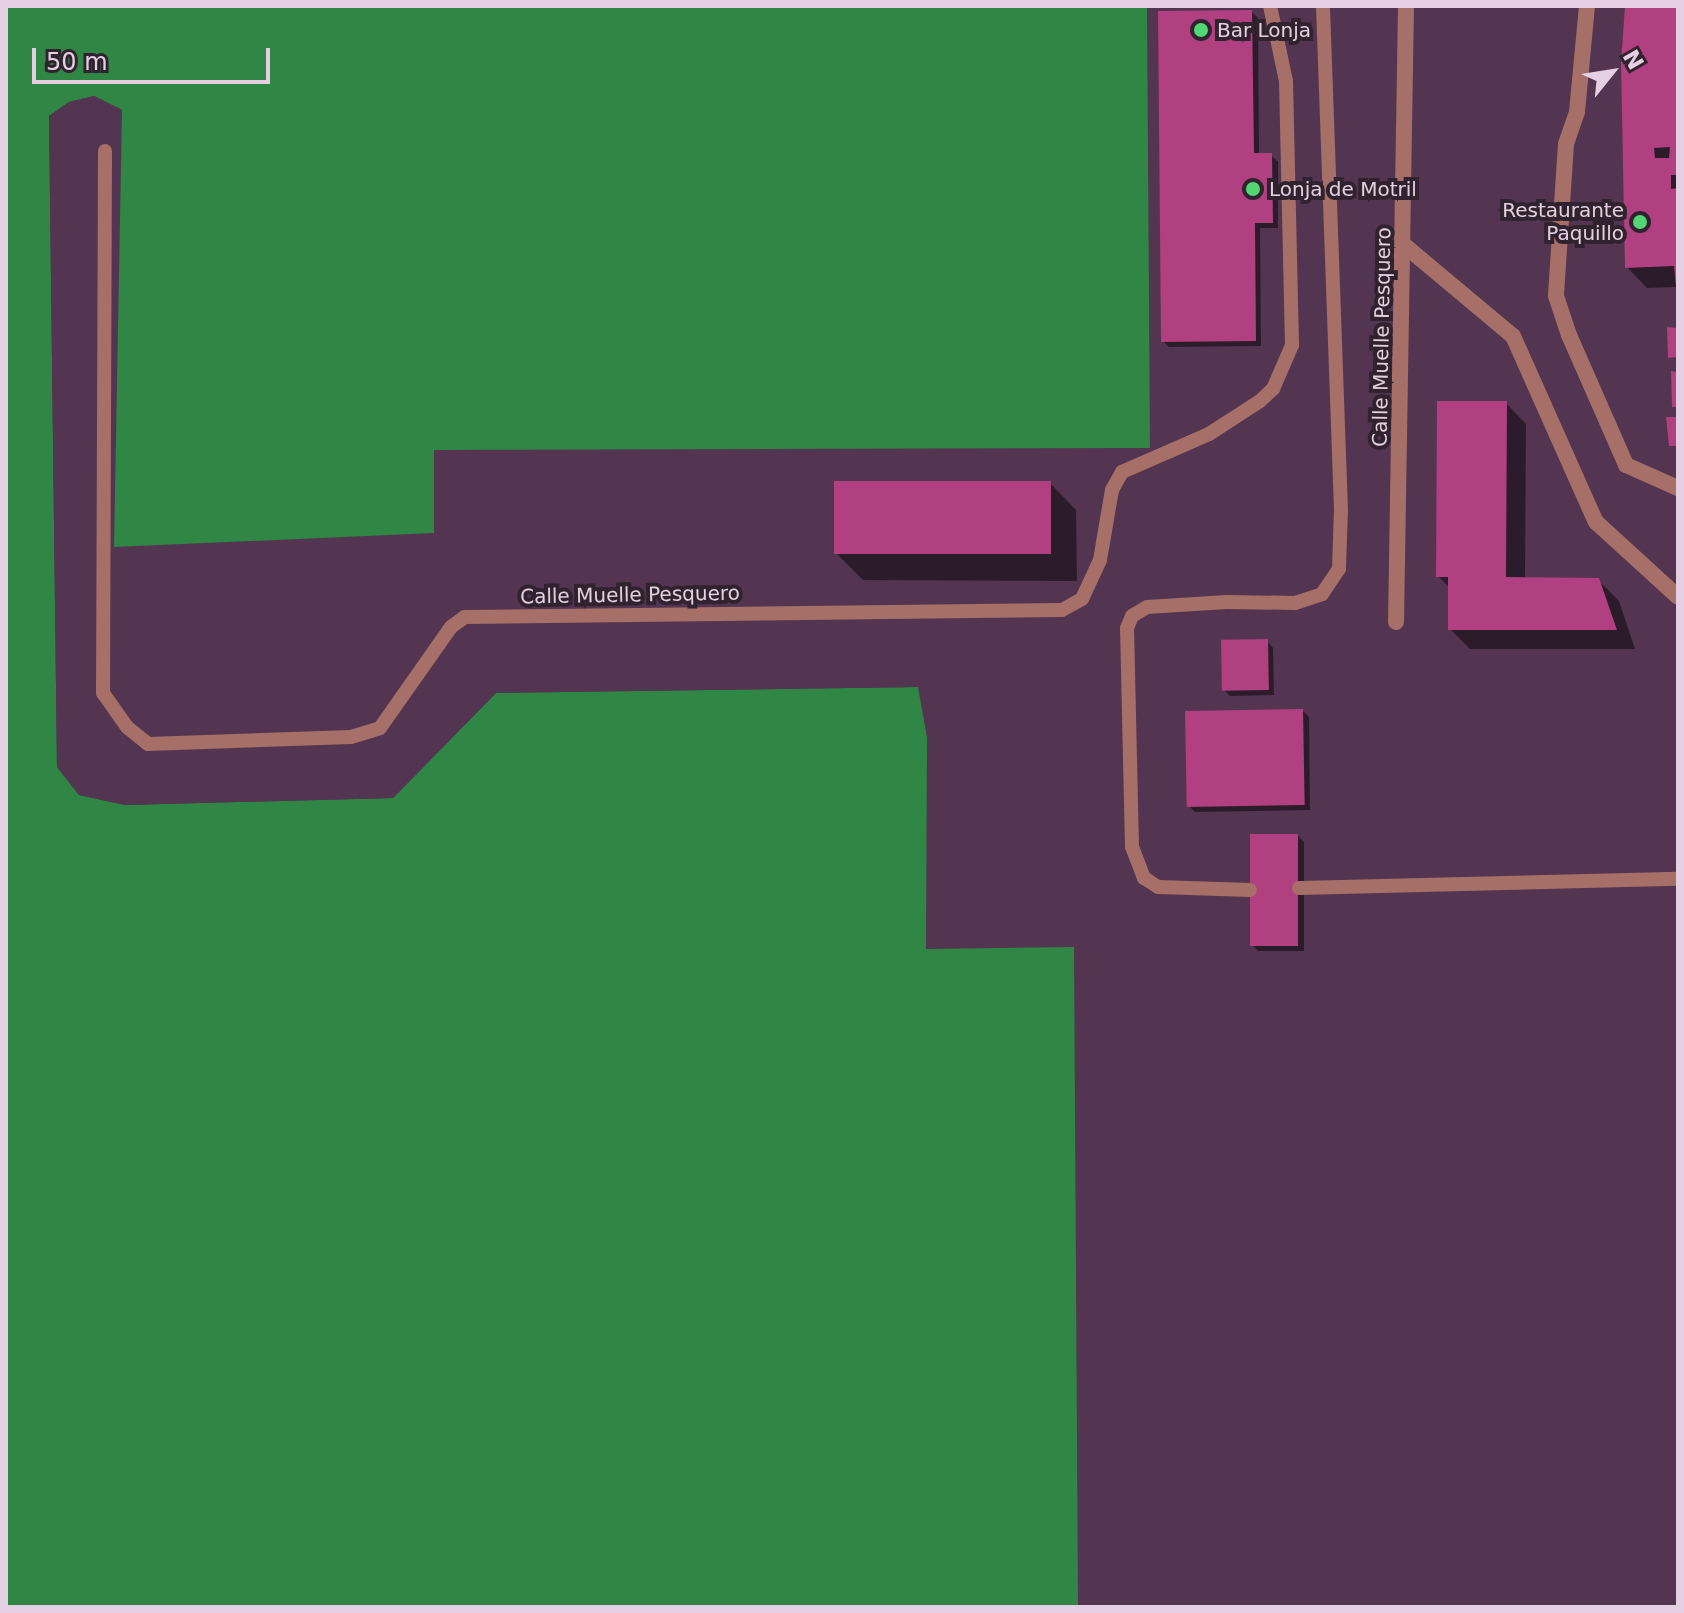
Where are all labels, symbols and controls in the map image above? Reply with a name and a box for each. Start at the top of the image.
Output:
place label: Bar Lonja [1217,18,1311,42]
marker: Bar Lonja [1192,21,1210,39]
scale bar [36,32,274,82]
north arrow [1572,32,1652,112]
text: N [1618,46,1649,74]
text: 50 m [46,48,108,76]
place label: Lonja de Motril [1269,177,1417,201]
marker: Lonja de Motril [1244,180,1262,198]
place label: Restaurante Paquillo [1502,198,1624,245]
marker: Restaurante Paquillo [1631,213,1649,231]
street label: Calle Muelle Pesquero [1368,227,1396,447]
street label: Calle Muelle Pesquero [520,581,740,609]

